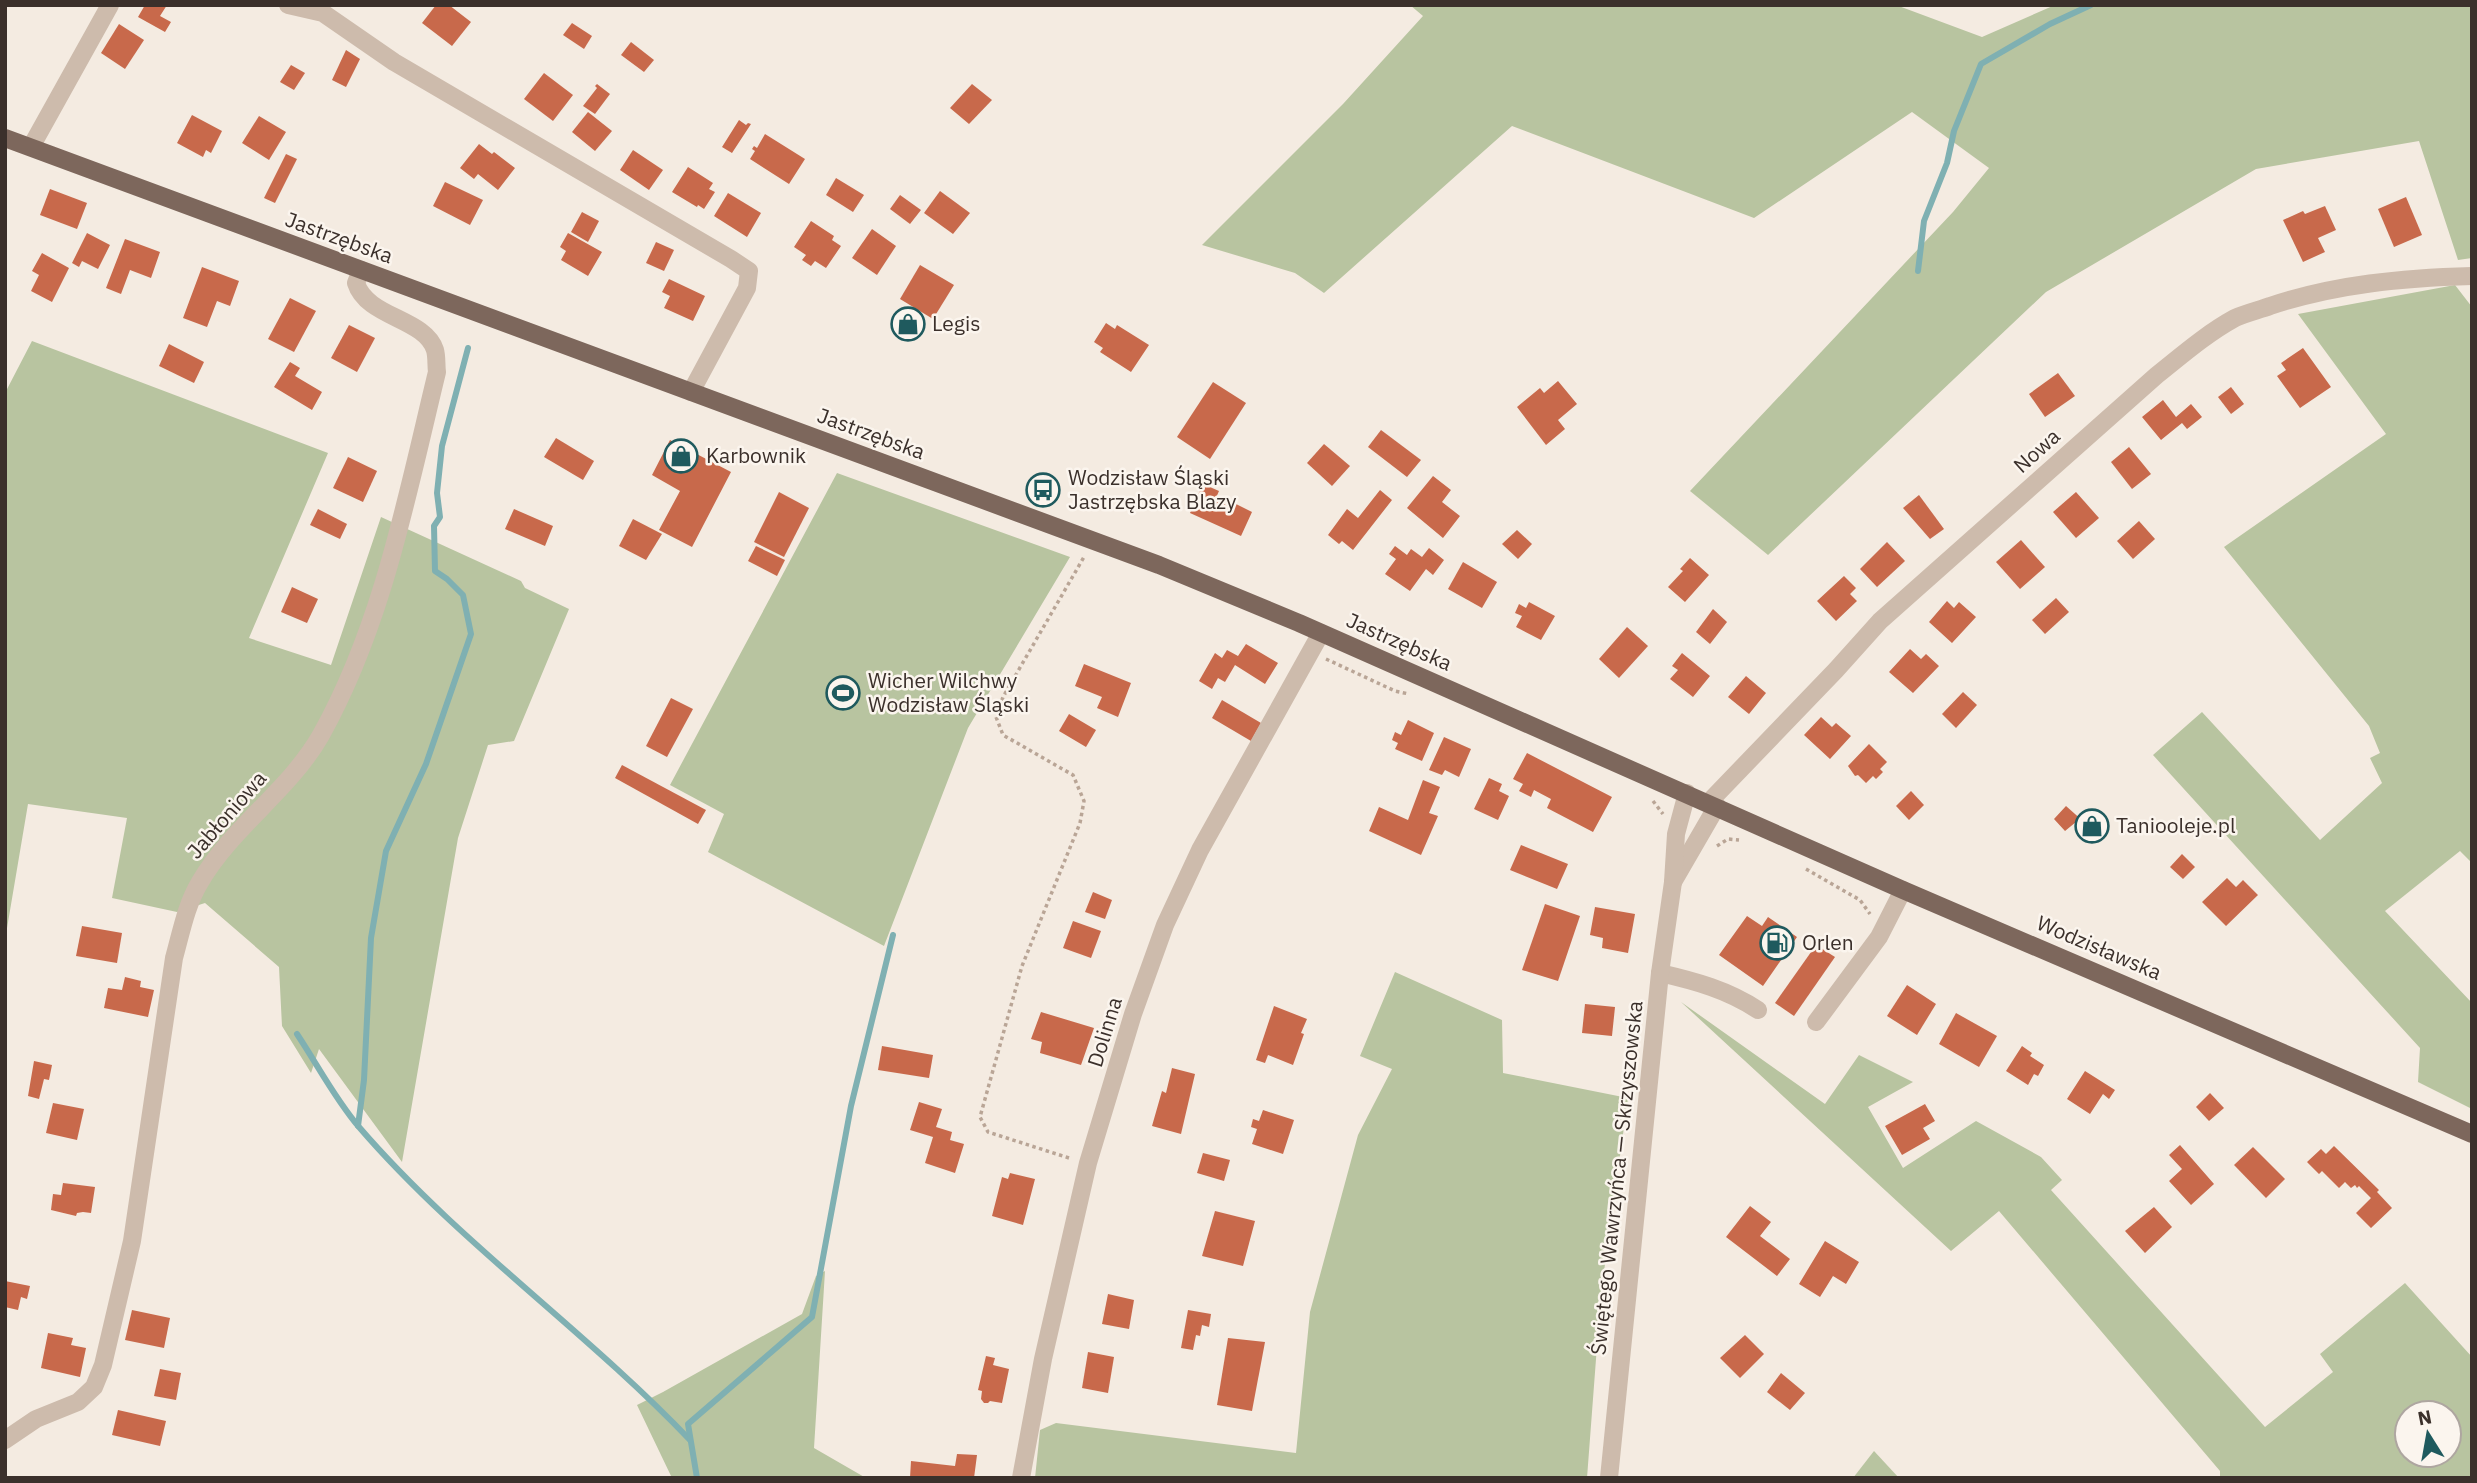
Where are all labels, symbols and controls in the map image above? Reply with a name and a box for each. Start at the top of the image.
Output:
street label: Jastrzębska [282,205,397,269]
shop icon: Legis [889,305,927,343]
place label: Legis [932,309,980,337]
street label: Jastrzębska [814,401,929,465]
street label: Nowa [2007,422,2066,479]
shop icon: Karbownik [662,437,700,475]
place label: Karbownik [706,441,806,469]
place label: Wodzisław Śląski Jastrzębska Blazy [1068,463,1237,515]
bus stop icon: Wodzisław Śląski Jastrzębska Blazy [1024,471,1062,509]
street label: Jastrzębska [1342,605,1457,677]
place label: Wicher Wilchwy Wodzisław Śląski [868,666,1029,718]
sports icon: Wicher Wilchwy Wodzisław Śląski [824,674,862,712]
street label: Jabłoniowa [180,765,272,864]
shop icon: Taniooleje.pl [2073,807,2111,845]
place label: Taniooleje.pl [2116,811,2236,839]
street label: Wodzisławska [2033,908,2166,986]
fuel station icon: Orlen [1758,924,1796,962]
place label: Orlen [1802,928,1854,956]
street label: Dolinna [1080,993,1128,1070]
street label: Świętego Wawrzyńca — Skrzyszowska [1583,999,1649,1356]
north arrow [2393,1399,2463,1469]
text: N [2416,1404,2434,1430]

